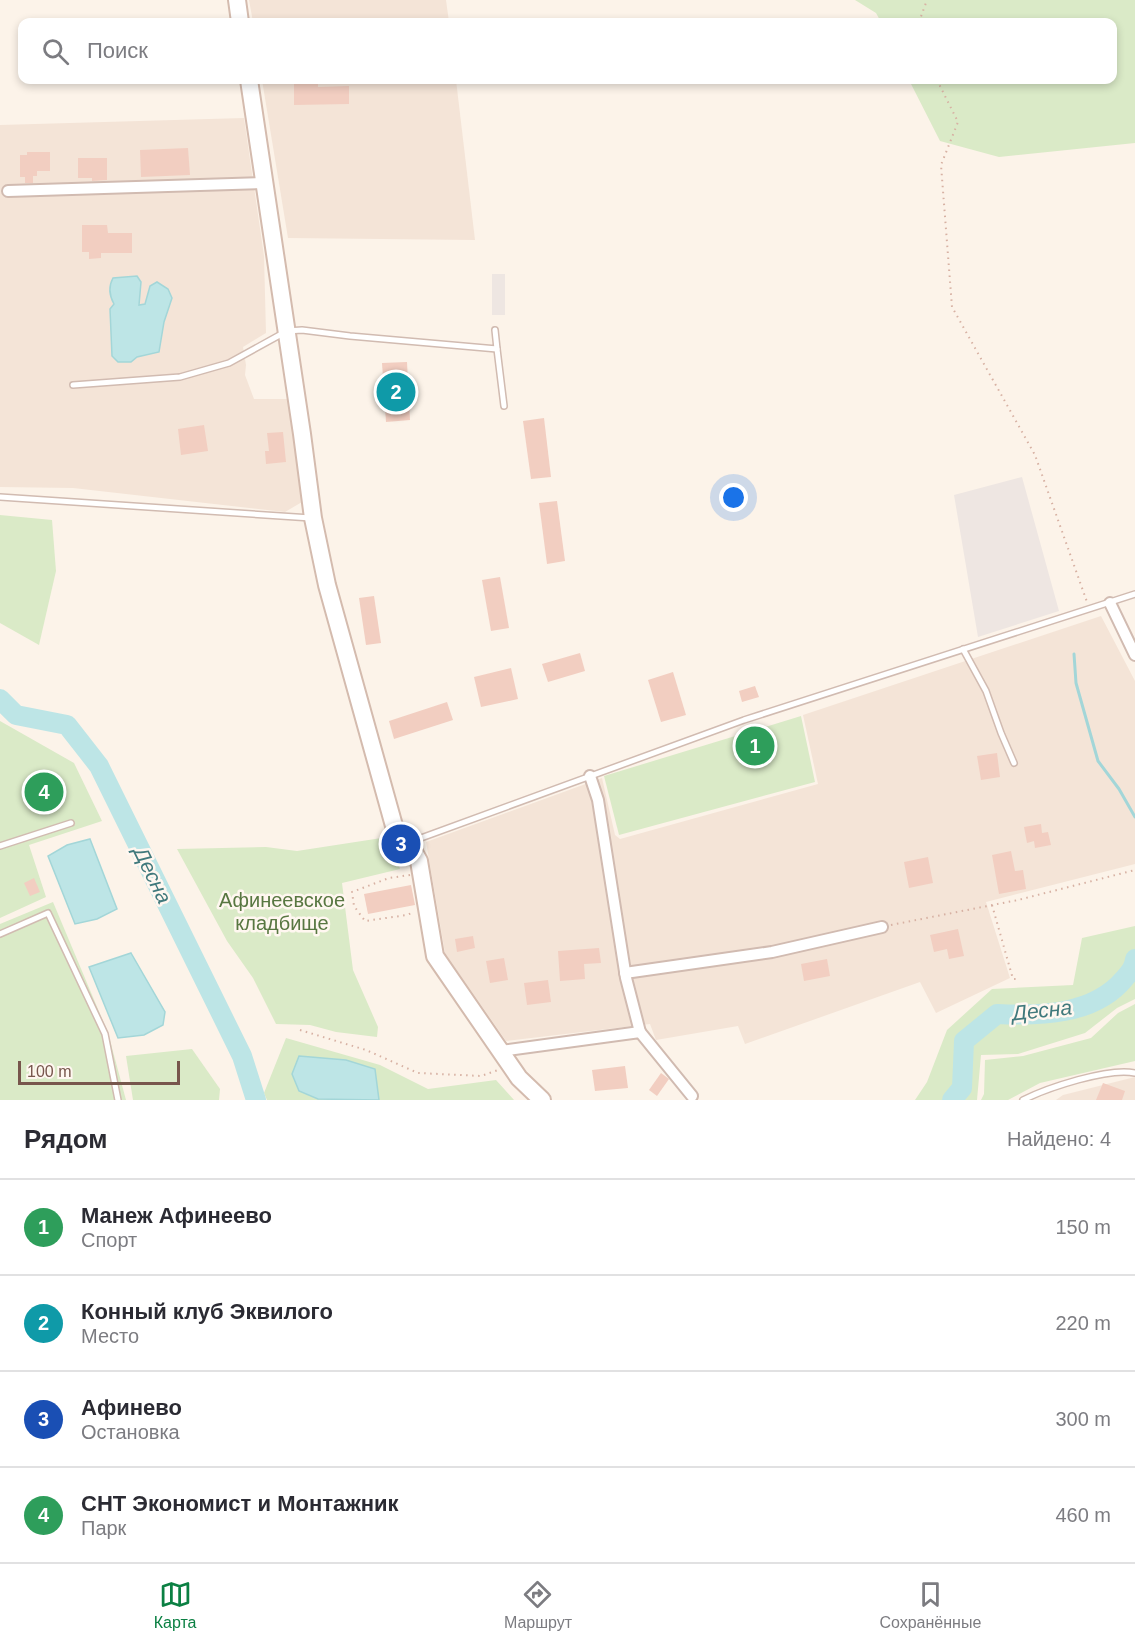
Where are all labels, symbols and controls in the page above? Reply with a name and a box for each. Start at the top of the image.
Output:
search box [18,18,1117,84]
icon: search [39,35,72,68]
text: Поиск [87,38,148,63]
pin: 2 [376,370,416,414]
your location [719,483,748,512]
pin: 1 [736,724,774,768]
pin: 4 [24,770,63,814]
pin: 3 [382,822,420,866]
water label: Десна [129,841,176,907]
park label: Афинеевское кладбище [219,889,345,934]
water label: Десна [1009,995,1073,1025]
scale bar [18,1058,180,1086]
text: 100 m [27,1063,71,1080]
text: Рядом [24,1124,107,1154]
text: Найдено: 4 [1007,1128,1111,1150]
text: Манеж Афинеево [81,1203,272,1228]
text: 1 [38,1216,49,1238]
text: 150 m [1055,1216,1111,1238]
text: Спорт [81,1229,137,1251]
text: Конный клуб Эквилого [81,1299,333,1324]
text: 2 [38,1312,49,1334]
text: 220 m [1055,1312,1111,1334]
text: Место [81,1325,139,1347]
text: Афинево [81,1395,182,1420]
text: 3 [38,1408,49,1430]
text: 300 m [1055,1408,1111,1430]
text: Остановка [81,1421,180,1443]
text: СНТ Экономист и Монтажник [81,1491,399,1516]
text: 4 [38,1504,49,1526]
text: 460 m [1055,1504,1111,1526]
text: Парк [81,1517,126,1539]
tab: Карта [154,1578,197,1632]
tab: Маршрут [504,1578,572,1632]
tab: Сохранённые [879,1578,981,1632]

